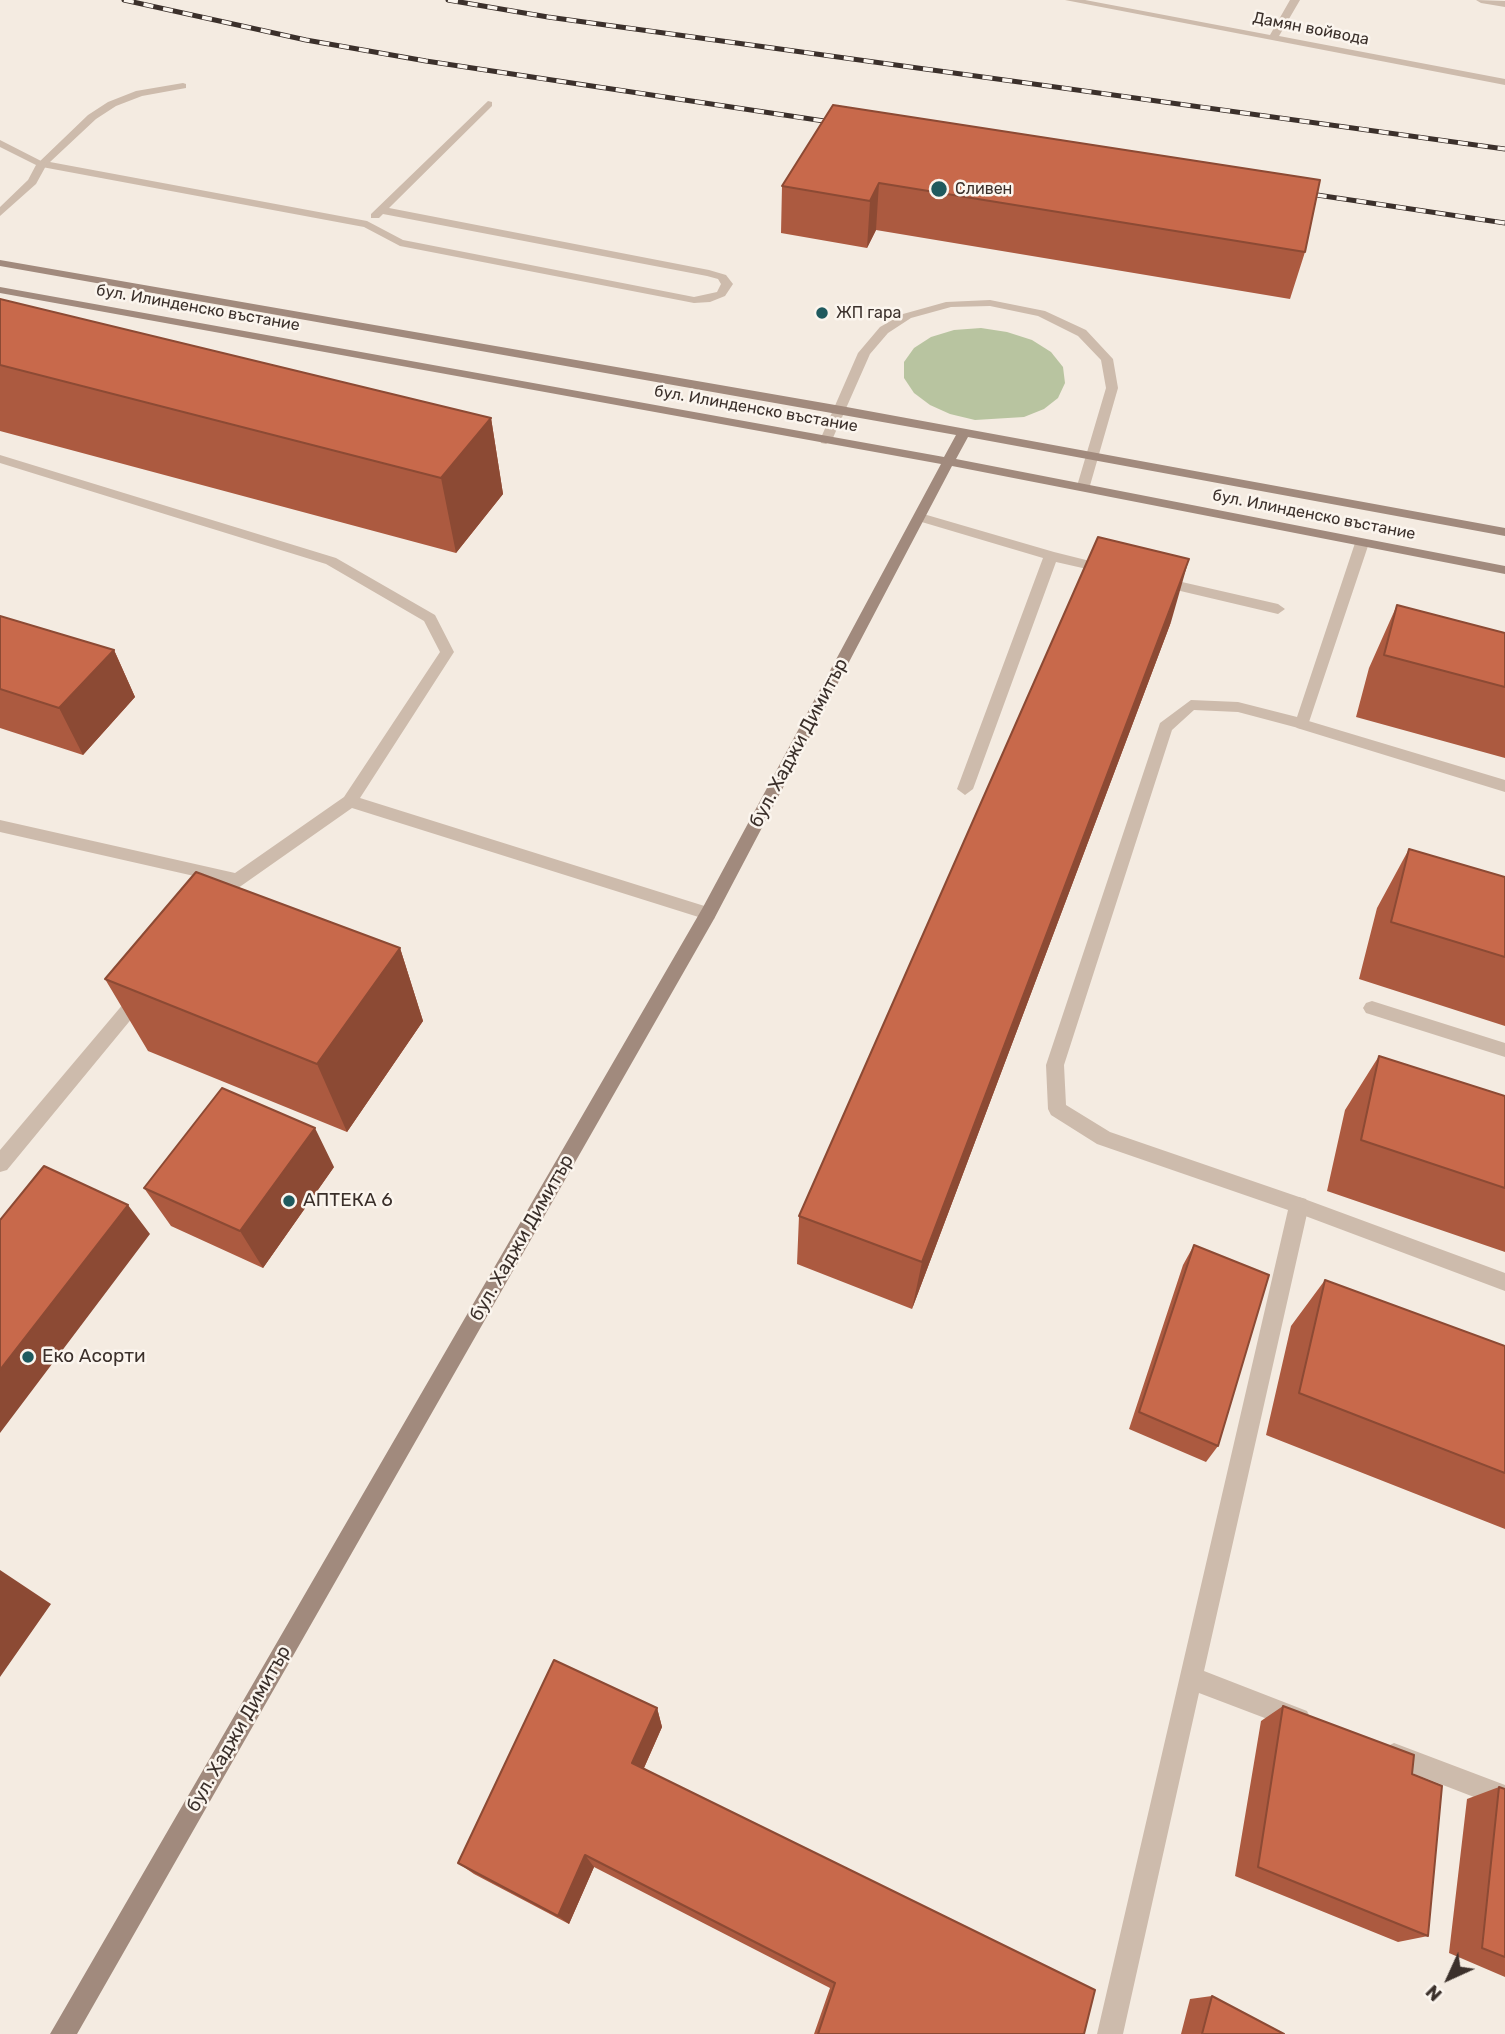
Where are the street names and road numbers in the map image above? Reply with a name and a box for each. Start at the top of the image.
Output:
street label: Дамян войвода [1251,8,1371,50]
street label: бул. Илинденско въстание [95,281,301,335]
street label: бул. Илинденско въстание [653,382,859,436]
street label: бул. Илинденско въстание [1211,486,1417,544]
street label: бул. Хаджи Димитър [745,655,853,831]
street label: бул. Хаджи Димитър [465,1151,579,1325]
street label: бул. Хаджи Димитър [182,1642,296,1816]

